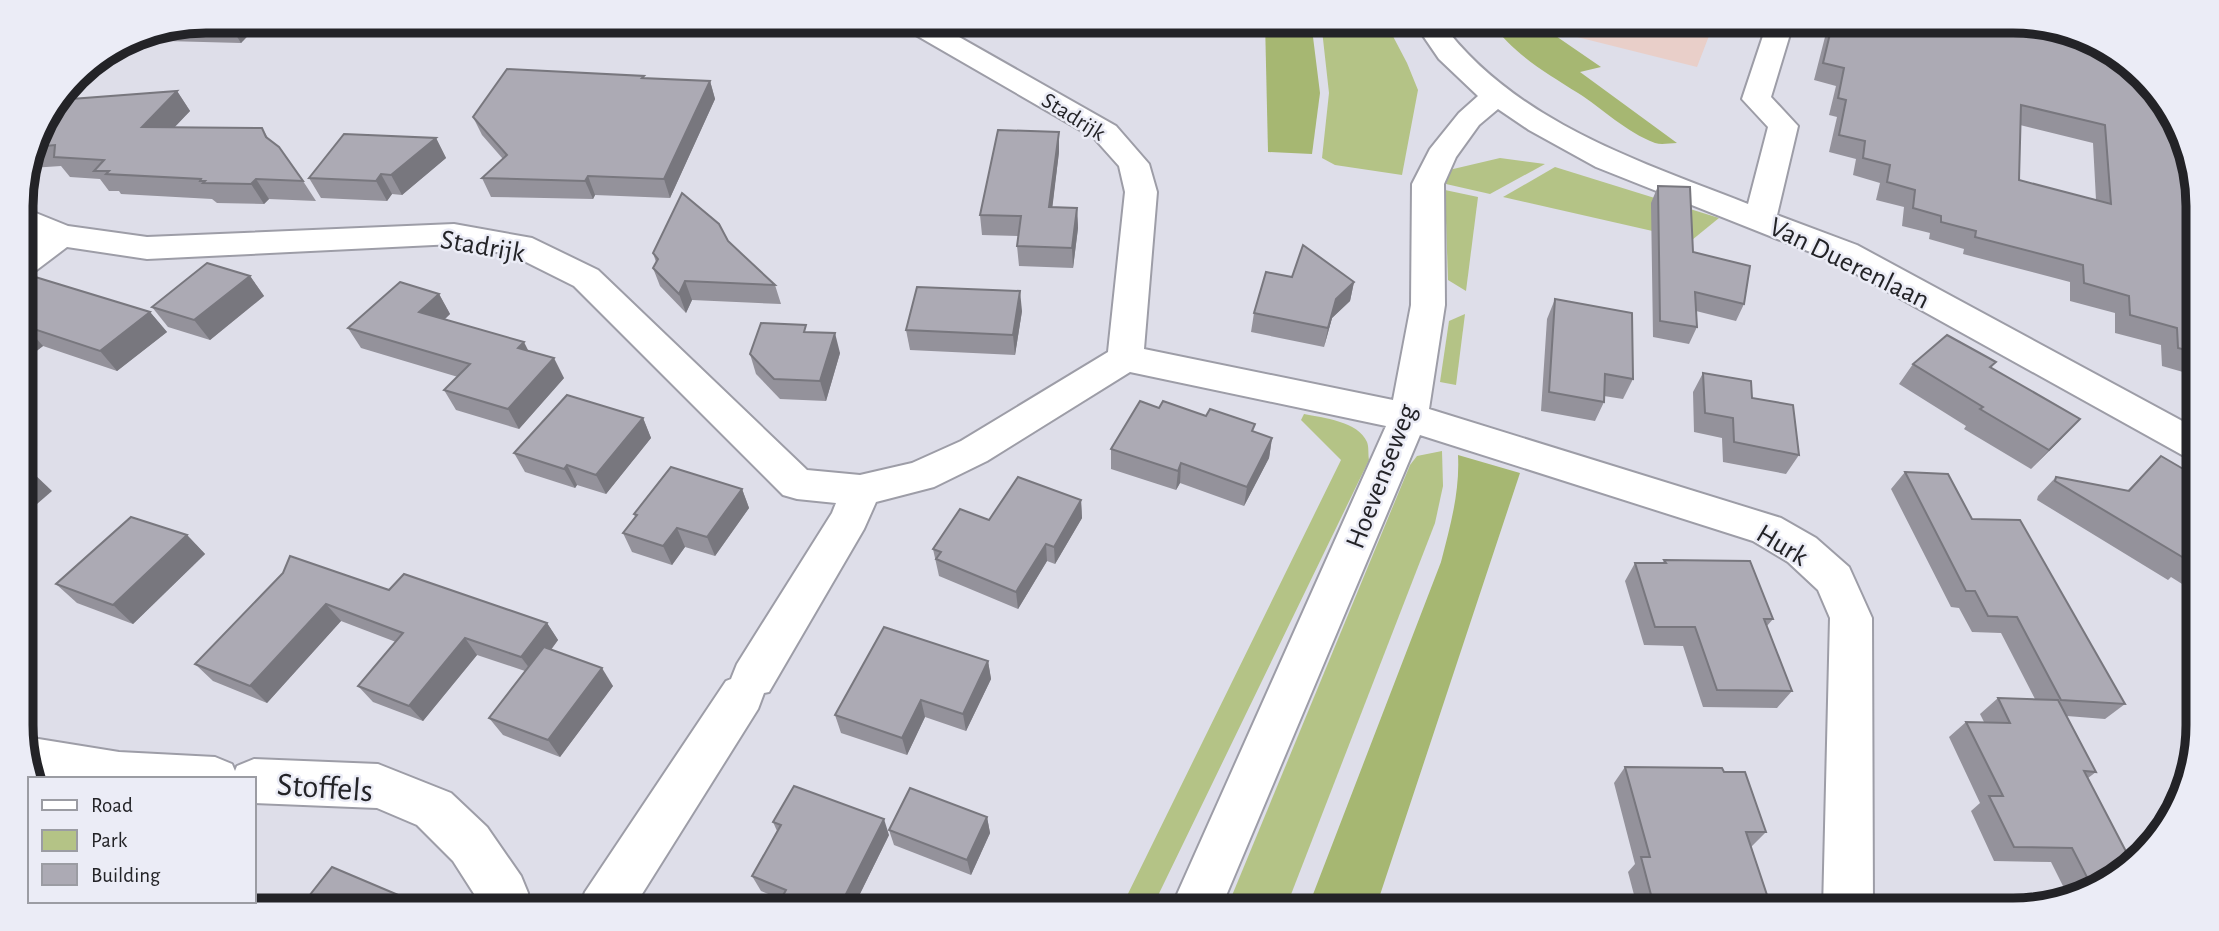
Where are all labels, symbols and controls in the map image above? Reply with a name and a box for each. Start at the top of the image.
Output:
street label: Stadrijk [1037,89,1110,146]
street label: Van Duerenlaan [1765,213,1934,315]
street label: Stadrijk [438,226,527,268]
street label: Hoevenseweg [1342,400,1422,553]
street label: Hurk [1751,520,1813,572]
street label: Stoffels [276,769,374,808]
legend [28,777,256,903]
text: Road [91,795,133,816]
text: Park [91,830,128,851]
text: Building [91,865,161,886]

